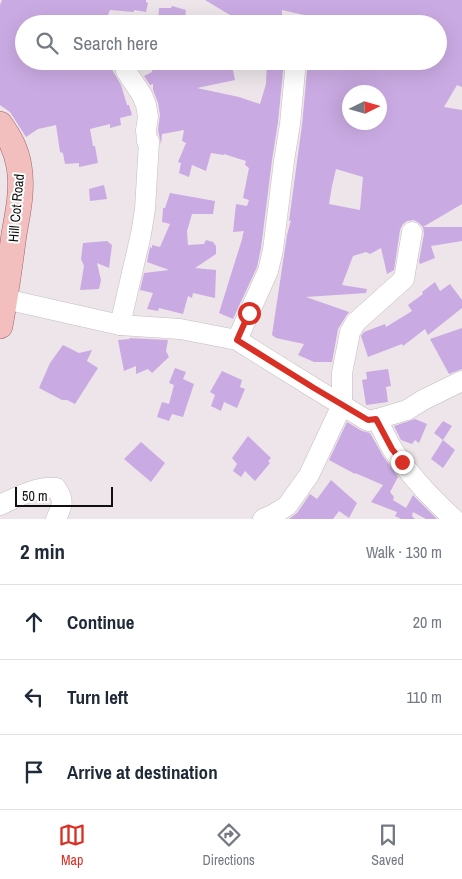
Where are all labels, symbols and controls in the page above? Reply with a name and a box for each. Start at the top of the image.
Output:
search box [15,15,447,70]
icon: search [33,29,61,57]
text: Search here [73,30,158,56]
north arrow [342,85,387,130]
street label: Hill Cot Road [4,173,28,243]
route start [238,302,261,325]
route end [391,451,414,474]
scale bar [15,484,112,507]
text: 50 m [22,487,48,505]
text: 2 min [20,537,65,566]
text: Walk · 130 m [366,541,442,563]
icon: ahead [20,608,48,636]
text: Continue [67,609,135,635]
text: 20 m [413,611,442,633]
icon: left [20,683,48,711]
text: Turn left [67,684,128,710]
text: 110 m [406,686,442,708]
icon: arrive [20,758,48,786]
text: Arrive at destination [67,759,218,785]
tab: Map [58,821,86,869]
tab: Directions [203,821,255,869]
tab: Saved [371,821,404,869]

